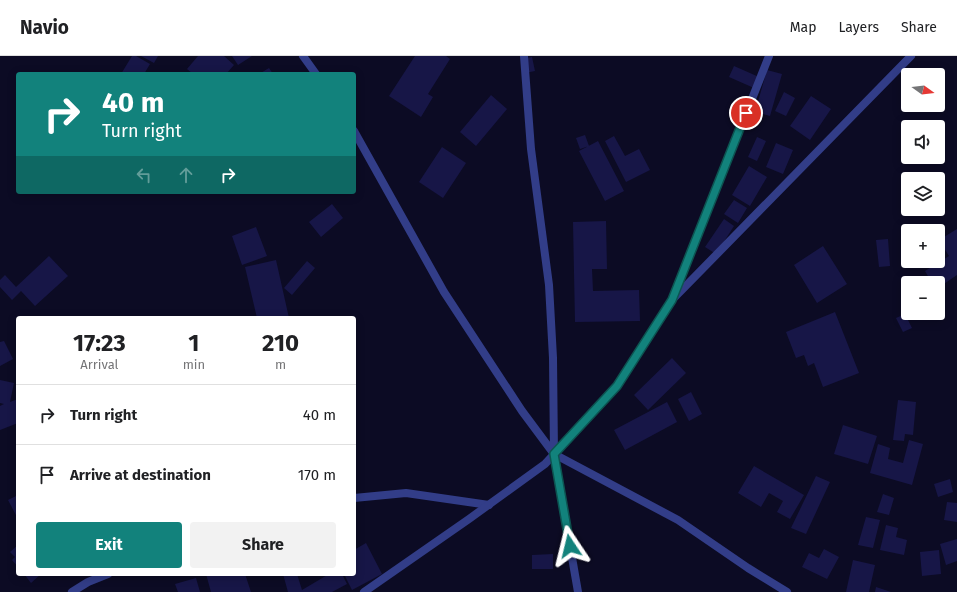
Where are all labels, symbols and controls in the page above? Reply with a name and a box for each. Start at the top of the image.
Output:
text: Navio [20,16,69,39]
text: Map [790,19,816,36]
text: Layers [838,19,879,36]
text: Share [901,19,937,36]
north arrow [901,68,945,112]
map controls [901,68,945,320]
text: 40 m [102,86,165,119]
icon: right [36,88,88,140]
pin [729,96,763,130]
icon: arrive [735,102,757,124]
text: Turn right [102,120,182,142]
button: sound [901,120,945,164]
icon: left [133,164,155,186]
icon: ahead [175,164,197,186]
icon: right [217,164,239,186]
button: layers [901,172,945,216]
button: + [901,224,945,268]
button: − [901,276,945,320]
text: 17:23 [73,329,126,357]
text: 1 [188,329,199,357]
text: 210 [262,329,299,357]
text: Arrival [80,357,118,372]
text: min [183,357,205,372]
text: m [275,357,286,372]
icon: right [36,404,58,426]
text: Turn right [70,406,137,424]
text: 40 m [303,406,336,424]
icon: arrive [36,464,58,486]
text: Arrive at destination [70,466,211,484]
text: 170 m [298,466,336,484]
button: Exit [36,522,182,568]
button: Share [190,522,336,568]
position arrow [549,525,591,567]

